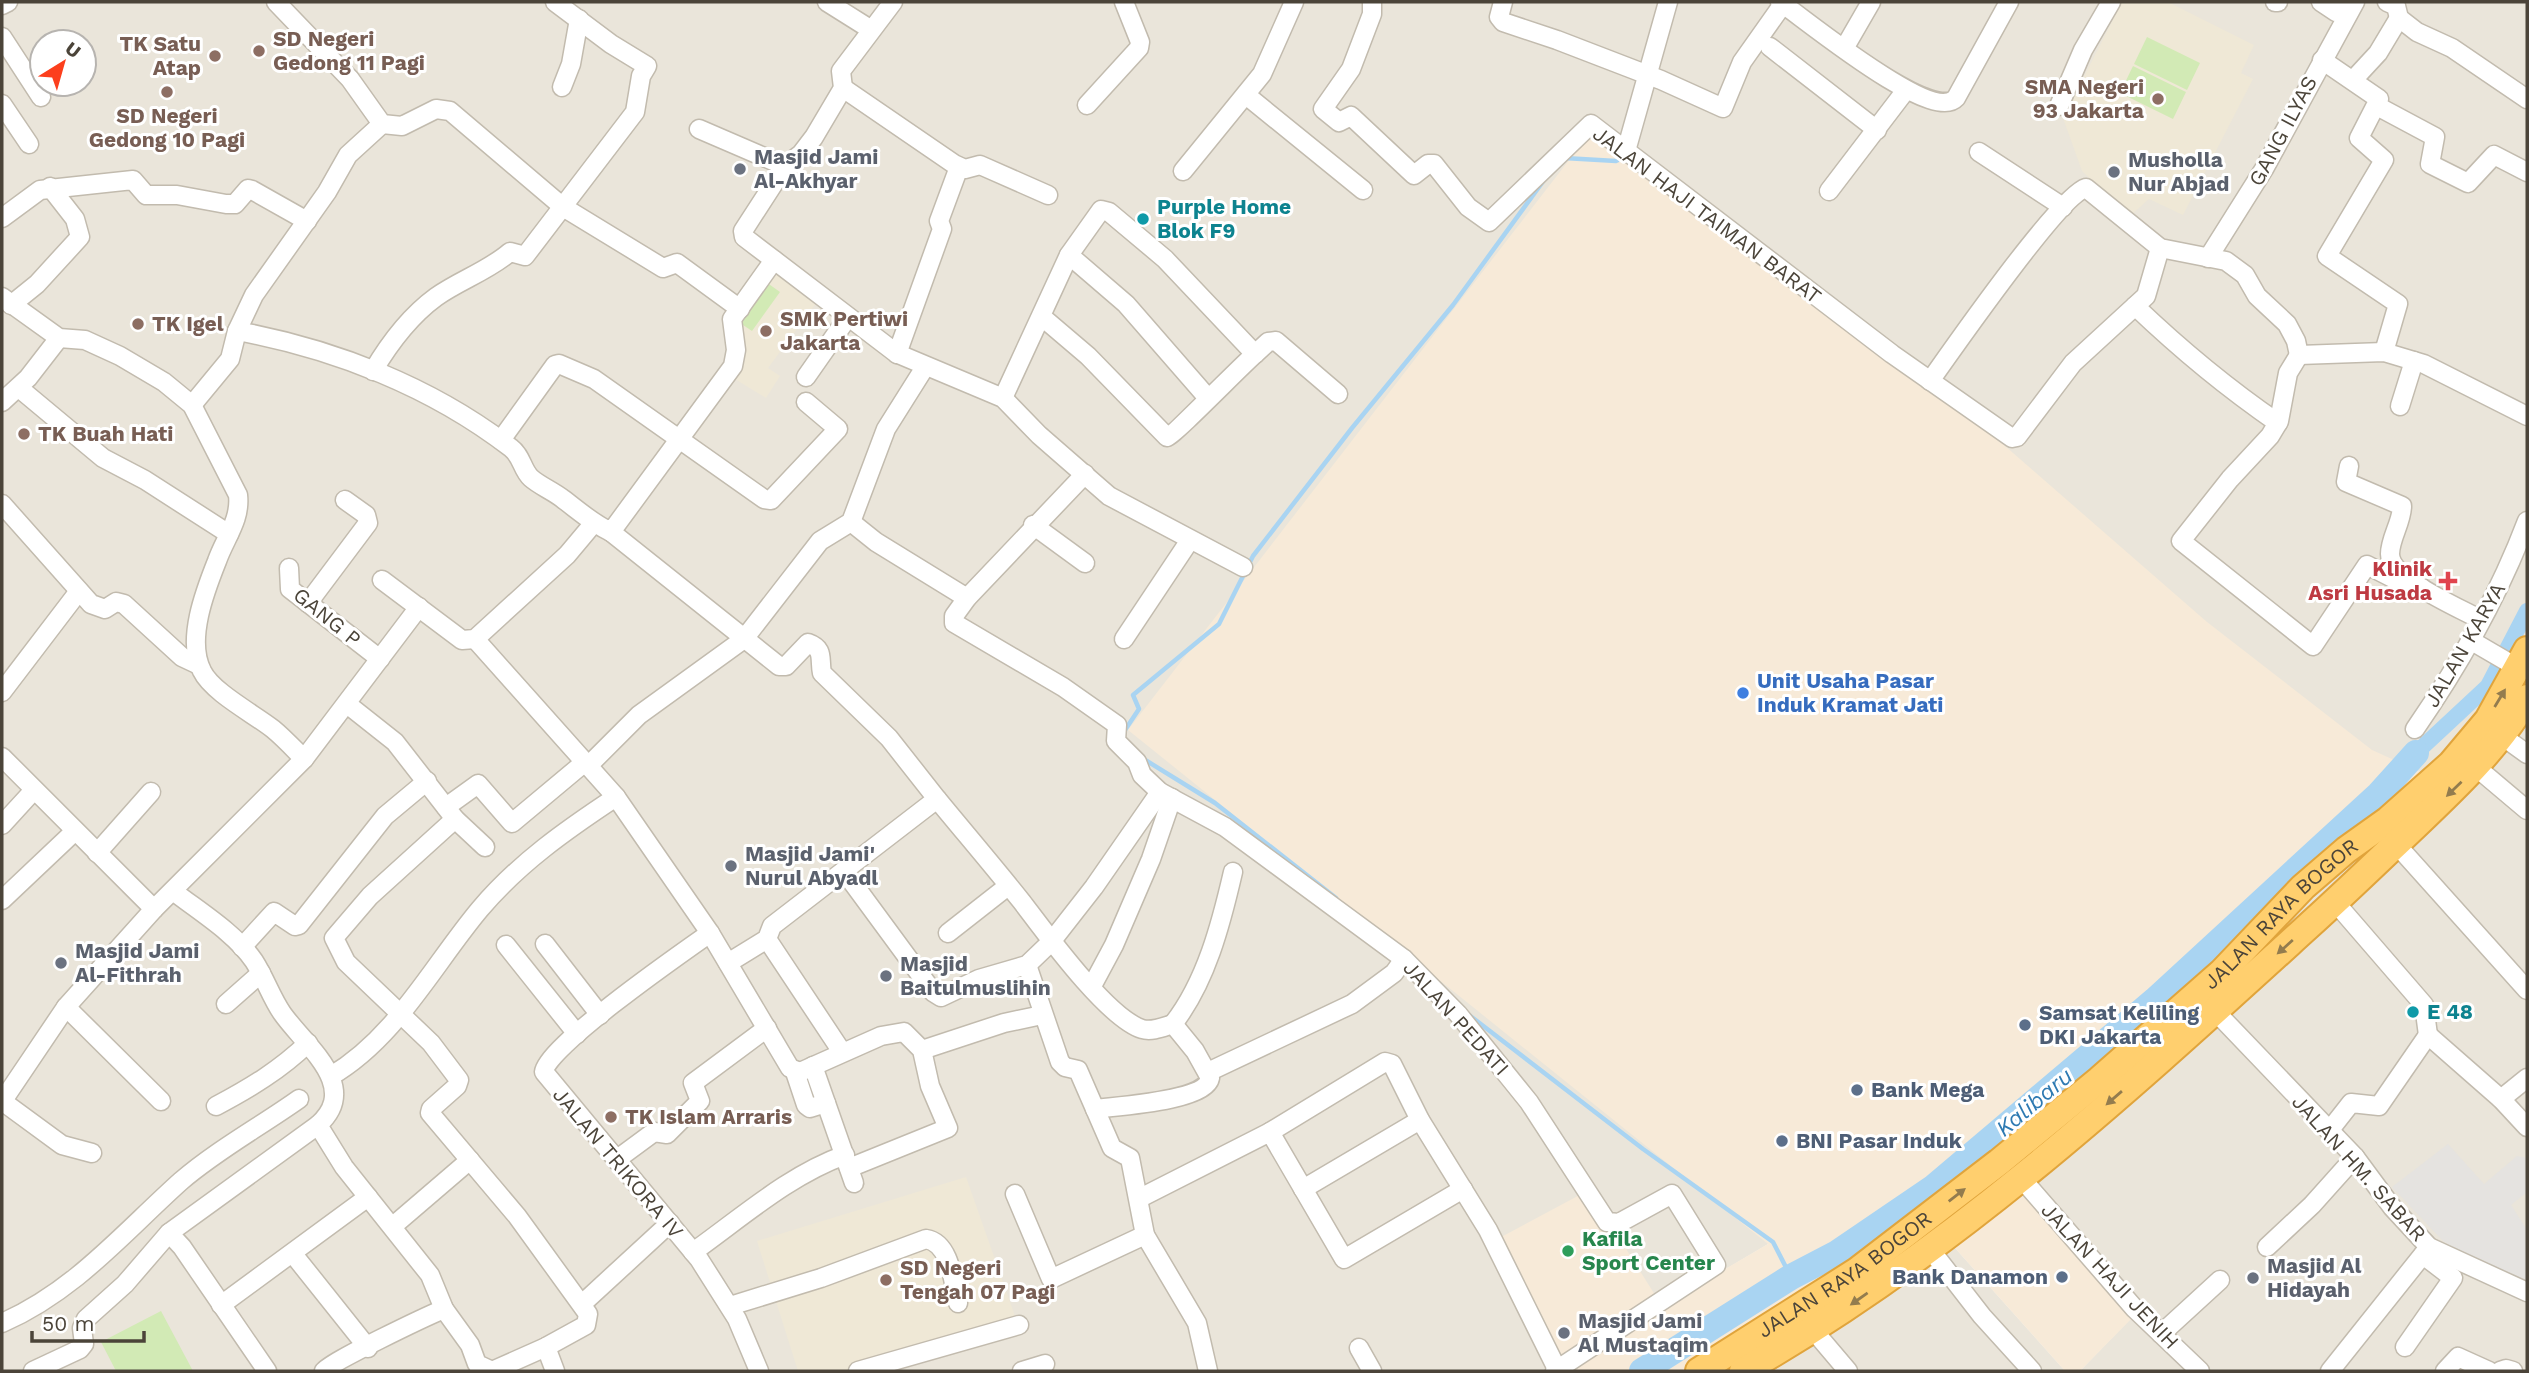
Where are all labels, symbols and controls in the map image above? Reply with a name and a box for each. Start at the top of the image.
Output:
place label: SD Negeri Gedong 11 Pagi [273,26,425,75]
north arrow [28,28,98,98]
place label: TK Satu Atap [119,31,201,80]
text: U [61,37,85,63]
marker: SD Negeri Gedong 11 Pagi [251,43,267,59]
marker: TK Satu Atap [207,48,223,64]
street label: GANG ILYAS [2243,71,2322,190]
place label: SMA Negeri 93 Jakarta [2025,74,2145,123]
marker: SD Negeri Gedong 10 Pagi [159,84,175,100]
marker: SMA Negeri 93 Jakarta [2150,91,2166,107]
place label: SD Negeri Gedong 10 Pagi [89,103,245,152]
street label: JALAN HAJI TAIMAN BARAT [1588,121,1827,309]
place label: Masjid Jami Al-Akhyar [754,144,878,193]
place label: Musholla Nur Abjad [2128,147,2230,196]
marker: Masjid Jami Al-Akhyar [732,161,748,177]
marker: Musholla Nur Abjad [2106,164,2122,180]
place label: Purple Home Blok F9 [1157,194,1291,243]
marker: Purple Home Blok F9 [1135,211,1151,227]
place label: SMK Pertiwi Jakarta [780,306,908,355]
place label: TK Igel [152,311,224,336]
marker: TK Igel [130,316,146,332]
marker: SMK Pertiwi Jakarta [758,323,774,339]
place label: TK Buah Hati [38,421,173,446]
marker: TK Buah Hati [16,426,32,442]
place label: Klinik Asri Husada [2308,556,2433,605]
marker: Klinik Asri Husada [2438,571,2458,591]
street label: JALAN KARYA [2419,578,2510,712]
street label: GANG P [288,582,366,651]
place label: Unit Usaha Pasar Induk Kramat Jati [1757,668,1943,717]
marker: Unit Usaha Pasar Induk Kramat Jati [1735,685,1751,701]
one-way arrow [2494,689,2506,708]
one-way arrow [2446,780,2463,796]
street label: JALAN RAYA BOGOR [2198,833,2363,994]
place label: Masjid Jami' Nurul Abyadl [745,841,878,890]
marker: Masjid Jami' Nurul Abyadl [723,858,739,874]
place label: Masjid Jami Al-Fithrah [75,938,199,987]
one-way arrow [2277,939,2294,955]
place label: Masjid Baitulmuslihin [900,951,1051,1000]
marker: Masjid Jami Al-Fithrah [53,955,69,971]
street label: JALAN PEDATI [1398,955,1515,1080]
marker: Masjid Baitulmuslihin [878,968,894,984]
place label: E 48 [2427,999,2473,1024]
place label: Samsat Keliling DKI Jakarta [2039,1000,2199,1049]
marker: E 48 [2405,1004,2421,1020]
marker: Samsat Keliling DKI Jakarta [2017,1017,2033,1033]
water label: Kalibaru [1990,1062,2078,1142]
place label: Bank Mega [1871,1077,1985,1102]
street label: JALAN TRIKORA IV [548,1082,689,1244]
marker: Bank Mega [1849,1082,1865,1098]
street label: JALAN HM. SABAR [2287,1089,2432,1246]
one-way arrow [2105,1090,2123,1106]
place label: TK Islam Arraris [625,1104,792,1129]
marker: TK Islam Arraris [603,1109,619,1125]
place label: BNI Pasar Induk [1796,1128,1963,1153]
marker: BNI Pasar Induk [1774,1133,1790,1149]
one-way arrow [1948,1188,1966,1202]
street label: JALAN HAJI JENIH [2036,1197,2185,1354]
street label: JALAN RAYA BOGOR [1753,1205,1937,1343]
place label: Kafila Sport Center [1582,1226,1715,1275]
marker: Kafila Sport Center [1560,1243,1576,1259]
place label: Masjid Al Hidayah [2267,1253,2362,1302]
place label: SD Negeri Tengah 07 Pagi [900,1255,1055,1304]
place label: Bank Danamon [1892,1264,2048,1289]
marker: Bank Danamon [2054,1269,2070,1285]
marker: Masjid Al Hidayah [2245,1270,2261,1286]
marker: SD Negeri Tengah 07 Pagi [878,1272,894,1288]
one-way arrow [1850,1292,1868,1306]
scale bar [32,1300,144,1344]
place label: Masjid Jami Al Mustaqim [1578,1308,1709,1357]
text: 50 m [42,1311,94,1336]
marker: Masjid Jami Al Mustaqim [1556,1325,1572,1341]

